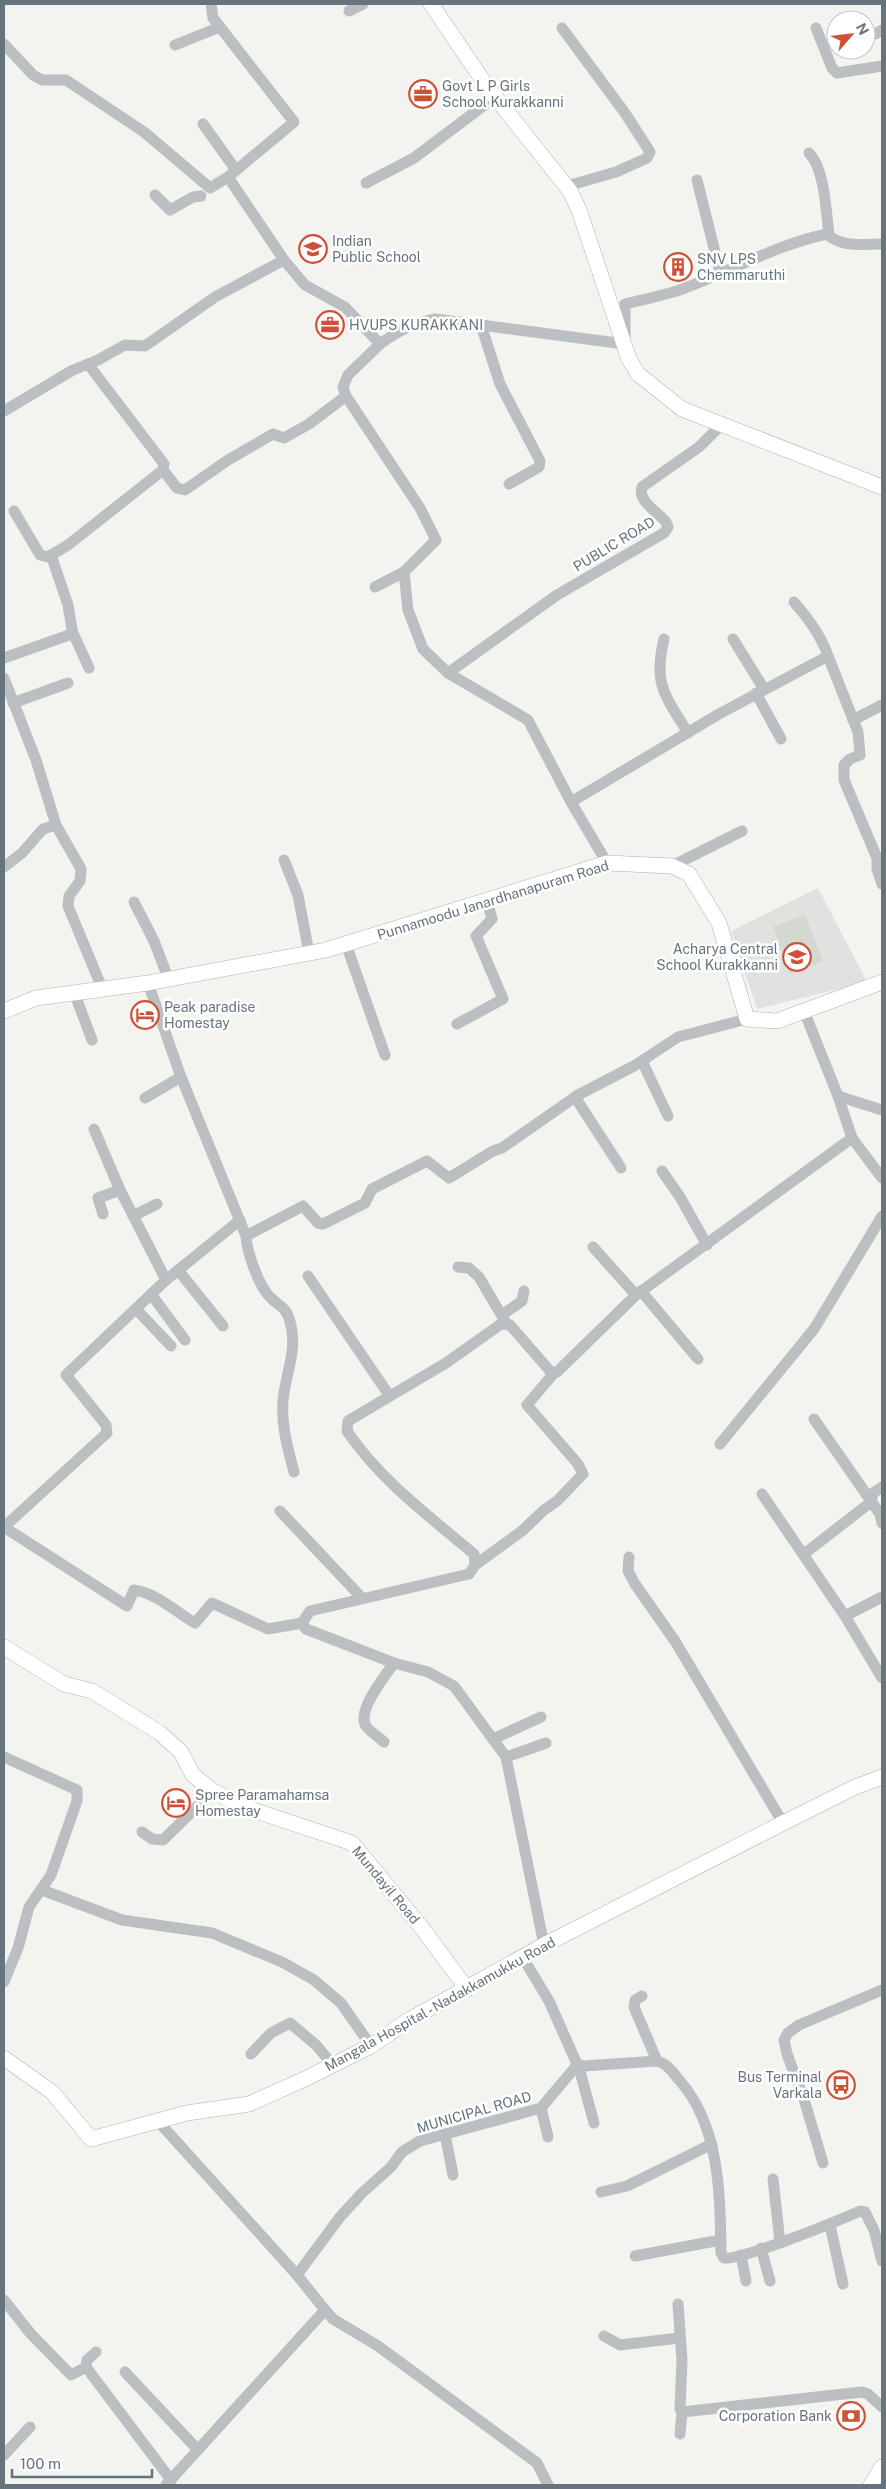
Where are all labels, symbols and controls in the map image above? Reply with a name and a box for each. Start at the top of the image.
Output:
north arrow [826,10,876,60]
text: N [853,20,872,37]
place label: Govt L P Girls School Kurakkanni [442,78,564,110]
office icon: Govt L P Girls School Kurakkanni [408,79,438,109]
place label: Indian Public School [332,233,421,265]
school or university icon: Indian Public School [298,234,328,264]
place label: SNV LPS Chemmaruthi [697,251,785,283]
building icon: SNV LPS Chemmaruthi [663,252,693,282]
office icon: HVUPS KURAKKANI [315,310,345,340]
place label: HVUPS KURAKKANI [349,317,483,333]
street label: PUBLIC ROAD [570,513,658,575]
street label: Punnamoodu Janardhanapuram Road [375,857,611,943]
place label: Acharya Central School Kurakkanni [656,941,778,973]
school or university icon: Acharya Central School Kurakkanni [782,942,812,972]
place label: Peak paradise Homestay [164,999,256,1031]
hotel icon: Peak paradise Homestay [130,1000,160,1030]
place label: Spree Paramahamsa Homestay [195,1787,329,1819]
hotel icon: Spree Paramahamsa Homestay [161,1788,191,1818]
street label: Mundayil Road [349,1843,423,1927]
street label: Mangala Hospital - Nadakkamukku Road [322,1934,558,2074]
place label: Bus Terminal Varkala [738,2069,822,2101]
bus stop icon: Bus Terminal Varkala [826,2070,856,2100]
street label: MUNICIPAL ROAD [415,2088,533,2136]
bank icon: Corporation Bank [836,2401,866,2431]
place label: Corporation Bank [719,2408,832,2424]
scale bar [12,2446,152,2478]
text: 100 m [20,2455,61,2472]

